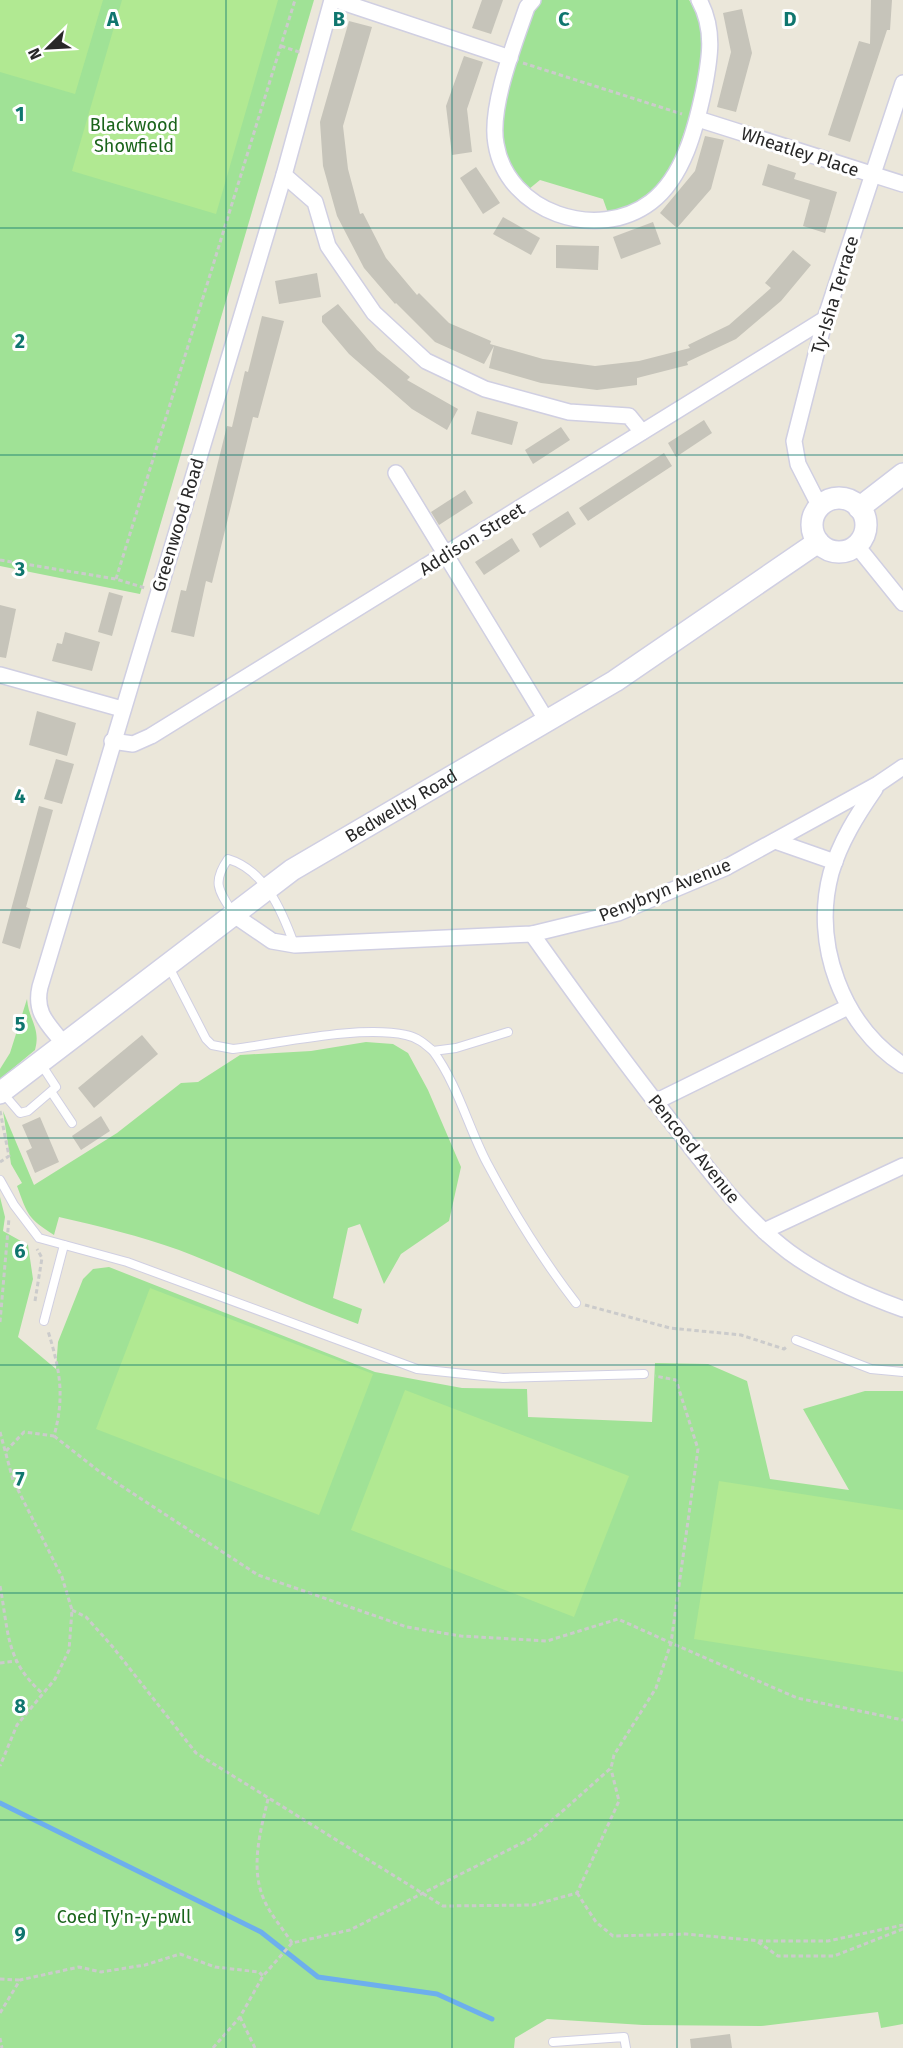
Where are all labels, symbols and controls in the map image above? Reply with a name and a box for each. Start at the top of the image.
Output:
text: A [106,7,120,31]
text: B [333,7,345,31]
text: C [558,7,570,31]
text: D [783,7,797,31]
north arrow [18,18,78,78]
text: N [24,45,46,63]
text: 1 [15,102,25,126]
park label: Blackwood Showfield [90,114,178,157]
street label: Wheatley Place [738,123,862,181]
street label: Ty-Isha Terrace [807,233,863,357]
text: 2 [15,329,25,353]
street label: Greenwood Road [147,455,209,595]
street label: Addison Street [415,498,529,580]
text: 3 [14,557,25,581]
street label: Bedwellty Road [341,765,461,847]
text: 4 [14,784,26,808]
street label: Penybryn Avenue [596,853,734,927]
text: 5 [15,1012,26,1036]
street label: Pencoed Avenue [643,1090,745,1208]
text: 6 [14,1239,26,1263]
text: 7 [15,1467,25,1491]
text: 8 [14,1694,26,1718]
park label: Coed Ty'n-y-pwll [57,1906,191,1928]
text: 9 [14,1922,26,1946]

